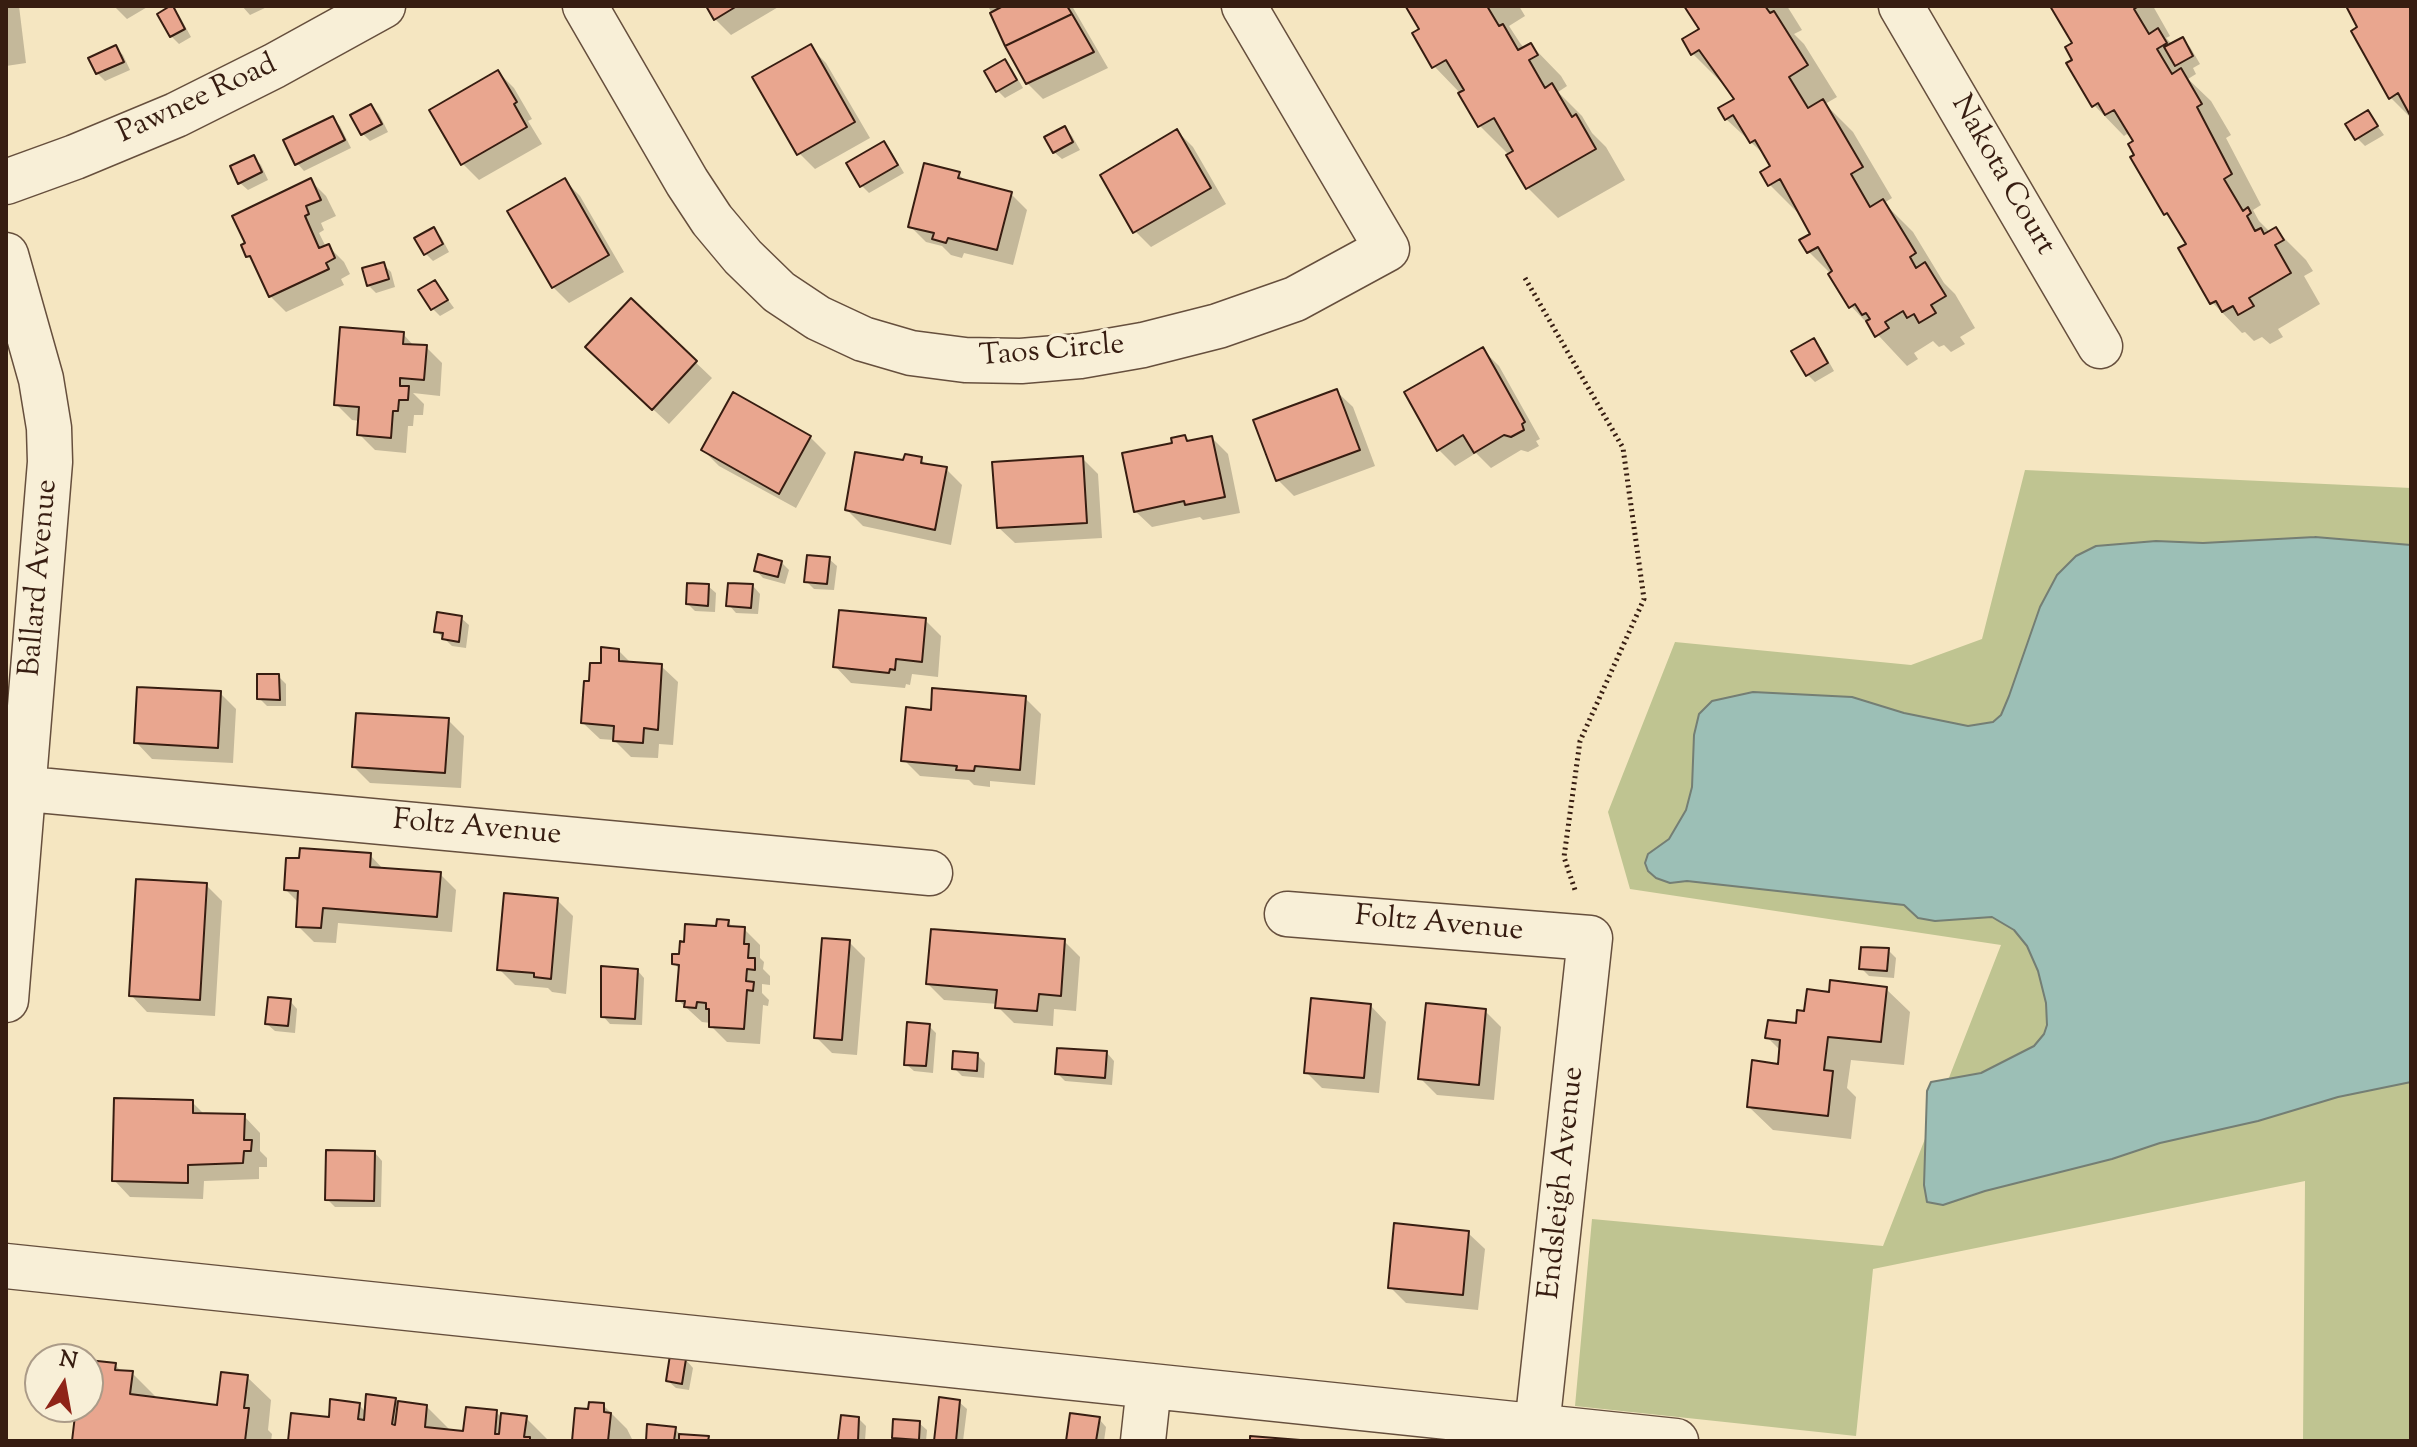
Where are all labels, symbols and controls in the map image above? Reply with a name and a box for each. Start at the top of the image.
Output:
street label: Pawnee Road [113,48,283,154]
street label: Nakota Court [1941,90,2061,262]
street label: Taos Circle [978,329,1126,377]
street label: Ballard Avenue [14,478,68,678]
street label: Foltz Avenue [391,805,563,855]
street label: Foltz Avenue [1353,901,1525,951]
street label: Endsleigh Avenue [1534,1065,1594,1301]
north arrow [24,1343,104,1423]
text: N [57,1344,80,1379]

